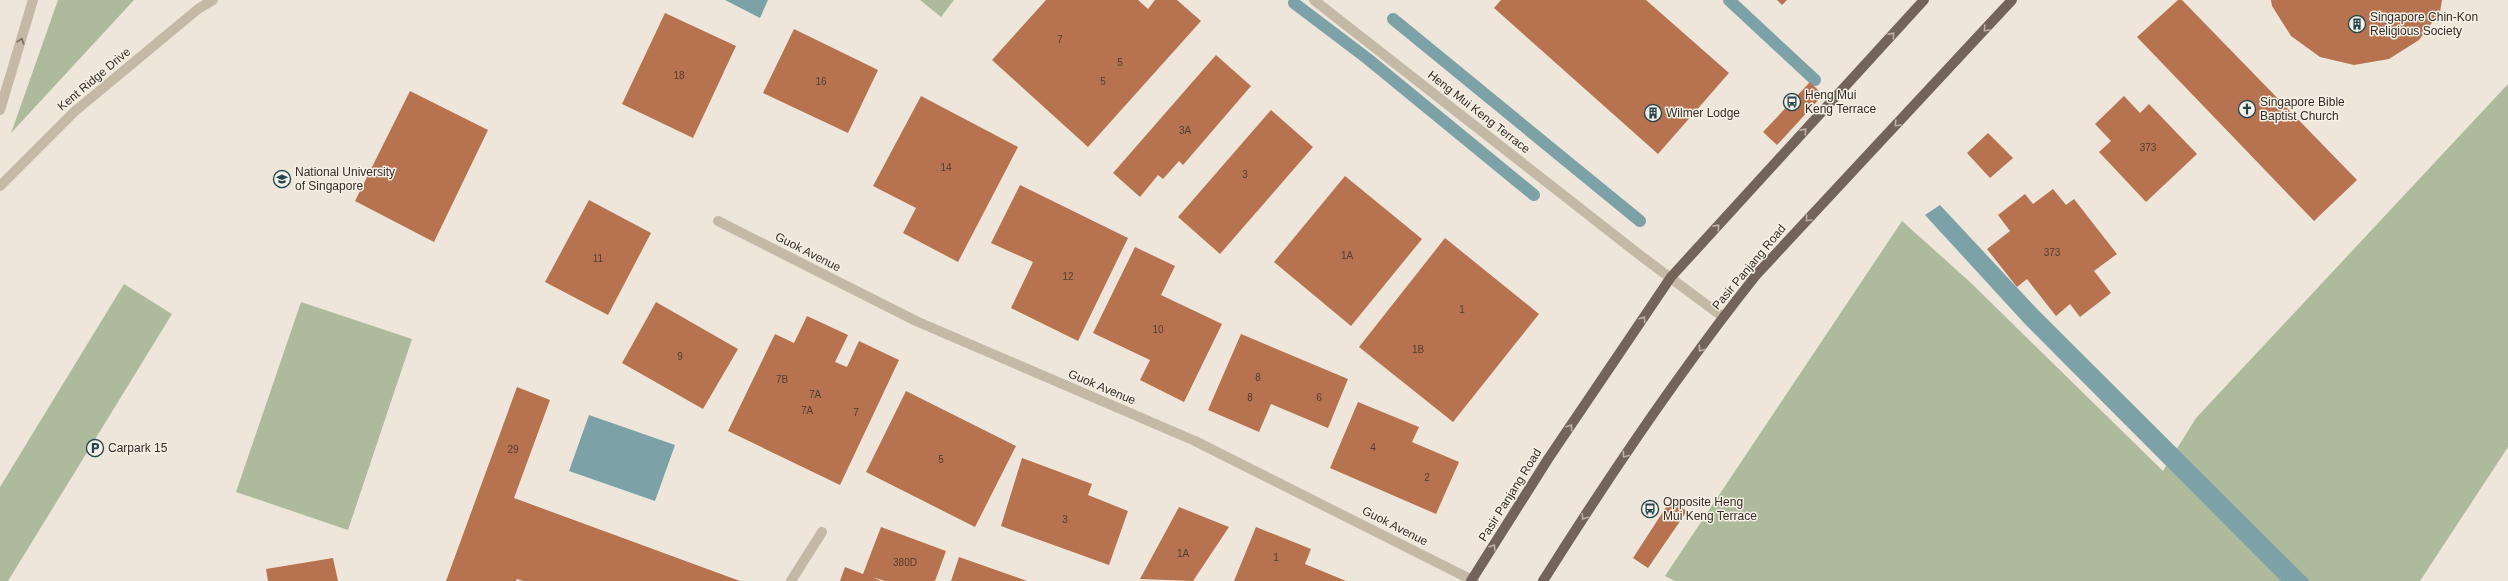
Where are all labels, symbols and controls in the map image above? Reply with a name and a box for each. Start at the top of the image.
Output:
place label: Singapore Chin-Kon Religious Society [2370,10,2478,38]
building icon: Singapore Chin-Kon Religious Society [2347,14,2367,34]
one-way arrow [1983,24,1990,31]
one-way arrow [1887,32,1894,40]
house number: 7 [1057,34,1063,45]
one-way arrow [16,38,25,45]
street label: Kent Ridge Drive [55,44,133,114]
house number: 5 [1117,57,1123,68]
street label: Heng Mui Keng Terrace [1425,68,1533,156]
house number: 18 [673,70,685,81]
house number: 16 [815,76,827,87]
house number: 5 [1100,76,1106,87]
place label: Heng Mui Keng Terrace [1805,88,1876,116]
bus stop icon: Heng Mui Keng Terrace [1782,92,1802,112]
place label: Singapore Bible Baptist Church [2260,95,2345,123]
church icon: Singapore Bible Baptist Church [2237,99,2257,119]
building icon: Wilmer Lodge [1643,103,1663,123]
place label: Wilmer Lodge [1666,106,1740,120]
one-way arrow [1894,119,1902,127]
house number: 3A [1179,125,1191,136]
one-way arrow [1799,129,1806,136]
house number: 373 [2140,142,2157,153]
house number: 14 [940,162,952,173]
place label: National University of Singapore [295,165,395,193]
school or university icon: National University of Singapore [272,169,292,189]
house number: 3 [1242,169,1248,180]
one-way arrow [1806,214,1813,221]
street label: Pasir Panjang Road [1709,222,1789,312]
one-way arrow [1712,225,1719,232]
street label: Guok Avenue [773,229,843,275]
house number: 373 [2044,247,2061,258]
house number: 1A [1341,250,1353,261]
house number: 11 [593,253,604,264]
house number: 12 [1062,271,1074,282]
house number: 1 [1459,304,1465,315]
one-way arrow [1638,316,1646,323]
house number: 10 [1152,324,1164,335]
house number: 1B [1412,344,1424,355]
one-way arrow [1698,345,1705,352]
house number: 9 [677,351,683,362]
street label: Guok Avenue [1066,367,1138,408]
house number: 8 [1255,372,1261,383]
house number: 7B [776,374,788,385]
house number: 7A [809,389,821,400]
house number: 8 [1247,392,1253,403]
house number: 6 [1316,392,1322,403]
house number: 7A [801,405,813,416]
house number: 7 [853,407,859,418]
one-way arrow [1565,424,1572,431]
parking icon: Carpark 15 [85,438,105,458]
place label: Carpark 15 [108,441,168,455]
house number: 4 [1370,442,1376,453]
house number: 29 [507,444,519,455]
street label: Pasir Panjang Road [1476,446,1544,544]
one-way arrow [1623,450,1630,457]
house number: 5 [938,454,944,465]
house number: 2 [1424,472,1430,483]
place label: Opposite Heng Mui Keng Terrace [1663,495,1757,523]
bus stop icon: Opposite Heng Mui Keng Terrace [1640,499,1660,519]
street label: Guok Avenue [1360,503,1430,549]
one-way arrow [1581,512,1588,519]
house number: 3 [1062,514,1068,525]
one-way arrow [1488,544,1495,551]
house number: 1A [1177,548,1189,559]
house number: 1 [1273,552,1279,563]
house number: 380D [893,557,917,568]

